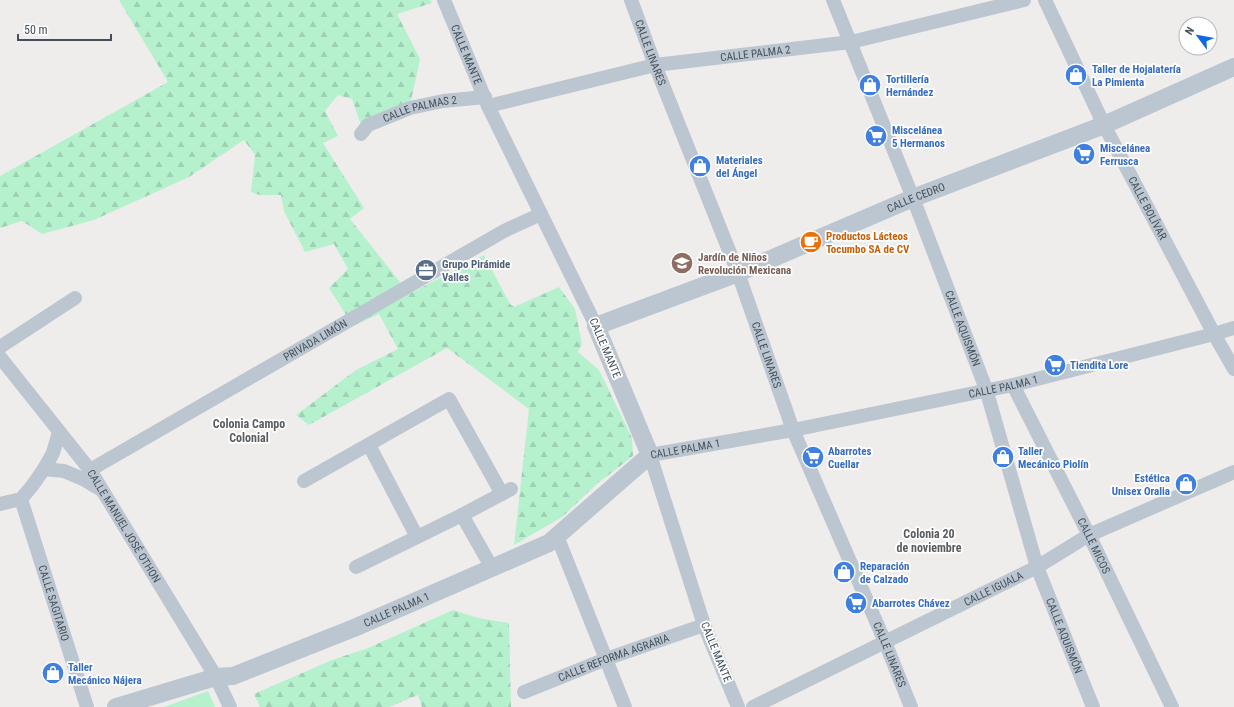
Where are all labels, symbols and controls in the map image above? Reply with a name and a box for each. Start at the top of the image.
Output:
scale bar [18,16,111,42]
north arrow [1178,16,1218,56]
street label: CALLE LINARES [632,18,669,88]
text: 50 m [24,23,48,37]
street label: CALLE MANTE [448,23,485,87]
text: N [1183,24,1197,37]
street label: CALLE PALMA 2 [719,43,791,64]
shop icon: Taller de Hojalatería La Pimienta [1063,62,1089,88]
place label: Taller de Hojalatería La Pimienta [1092,63,1181,89]
shop icon: Tortillería Hernández [857,72,883,98]
place label: Tortillería Hernández [886,73,933,99]
street label: CALLE PALMAS 2 [381,93,457,125]
supermarket icon: Miscelánea 5 Hermanos [863,123,889,149]
place label: Miscelánea 5 Hermanos [892,124,945,150]
supermarket icon: Miscelánea Ferrusca [1071,141,1097,167]
place label: Miscelánea Ferrusca [1100,142,1150,168]
shop icon: Materiales del Ángel [687,153,713,179]
place label: Materiales del Ángel [716,154,763,180]
street label: CALLE BOLÍVAR [1126,174,1170,242]
street label: CALLE CEDRO [885,180,947,215]
cafe icon: Productos Lácteos Tocumbo SA de CV [798,229,824,255]
place label: Productos Lácteos Tocumbo SA de CV [826,230,910,256]
school or university icon: Jardín de Niños Revolución Mexicana [669,250,695,276]
place label: Jardín de Niños Revolución Mexicana [698,251,791,277]
office icon: Grupo Pirámide Valles [413,257,439,283]
place label: Grupo Pirámide Valles [442,258,510,284]
street label: CALLE AQUISMÓN [942,288,983,368]
street label: PRIVADA LIMÓN [281,316,349,364]
street label: CALLE MANTE [587,316,624,380]
street label: CALLE LINARES [749,320,784,390]
supermarket icon: Tiendita Lore [1042,352,1068,378]
place label: Tiendita Lore [1070,359,1128,372]
street label: CALLE PALMA 1 [967,372,1039,400]
district label: Colonia Campo Colonial [213,417,285,445]
street label: CALLE PALMA 1 [649,436,721,461]
supermarket icon: Abarrotes Cuellar [800,444,826,470]
shop icon: Taller Mecánico Piolín [990,444,1016,470]
place label: Abarrotes Cuellar [828,445,871,471]
place label: Taller Mecánico Piolín [1018,445,1089,471]
street label: CALLE MANUEL JOSÉ OTHON [85,467,163,585]
shop icon: Estética Unisex Oralia [1173,471,1199,497]
place label: Estética Unisex Oralia [1112,472,1170,498]
street label: CALLE MICOS [1075,516,1113,576]
district label: Colonia 20 de noviembre [897,527,962,555]
shop icon: Reparación de Calzado [831,559,857,585]
place label: Reparación de Calzado [860,560,909,586]
street label: CALLE SAGITARIO [36,563,72,643]
street label: CALLE IGUALA [962,568,1026,609]
street label: CALLE PALMA 1 [362,589,432,630]
supermarket icon: Abarrotes Chávez [843,590,869,616]
street label: CALLE AQUISMÓN [1043,596,1085,675]
place label: Abarrotes Chávez [872,597,950,610]
street label: CALLE MANTE [698,620,734,684]
street label: CALLE LINARES [871,620,909,689]
street label: CALLE REFORMA AGRARIA [556,631,671,684]
shop icon: Taller Mecánico Nájera [40,660,66,686]
place label: Taller Mecánico Nájera [68,661,142,687]

